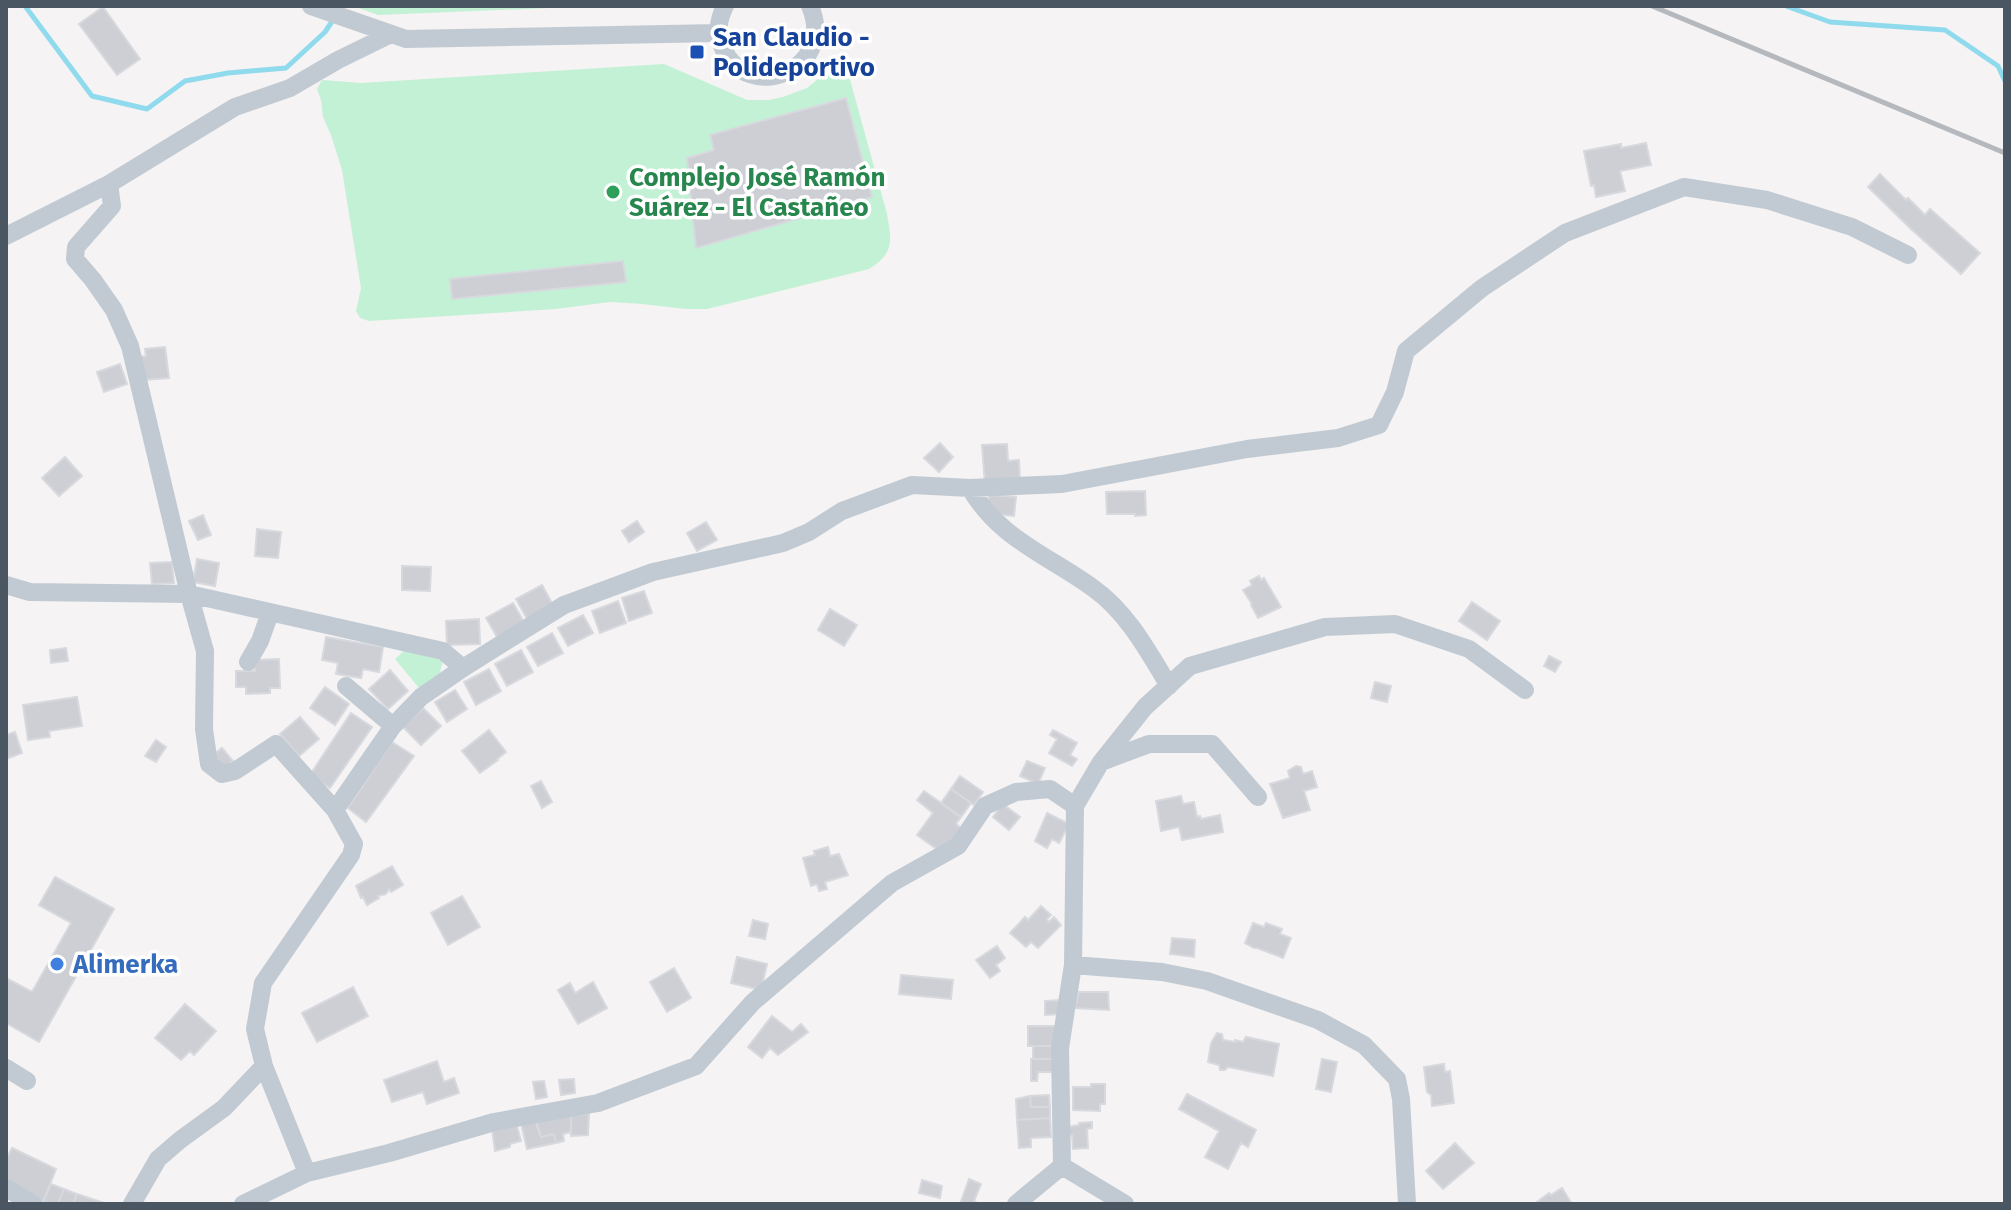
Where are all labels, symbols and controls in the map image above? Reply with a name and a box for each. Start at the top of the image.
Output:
place label: San Claudio - Polideportivo [713,22,875,83]
marker: San Claudio - Polideportivo [688,43,706,61]
place label: Complejo José Ramón Suárez - El Castañeo [629,162,885,223]
marker: Complejo José Ramón Suárez - El Castañeo [604,183,622,201]
place label: Alimerka [72,949,178,980]
marker: Alimerka [48,955,66,973]

